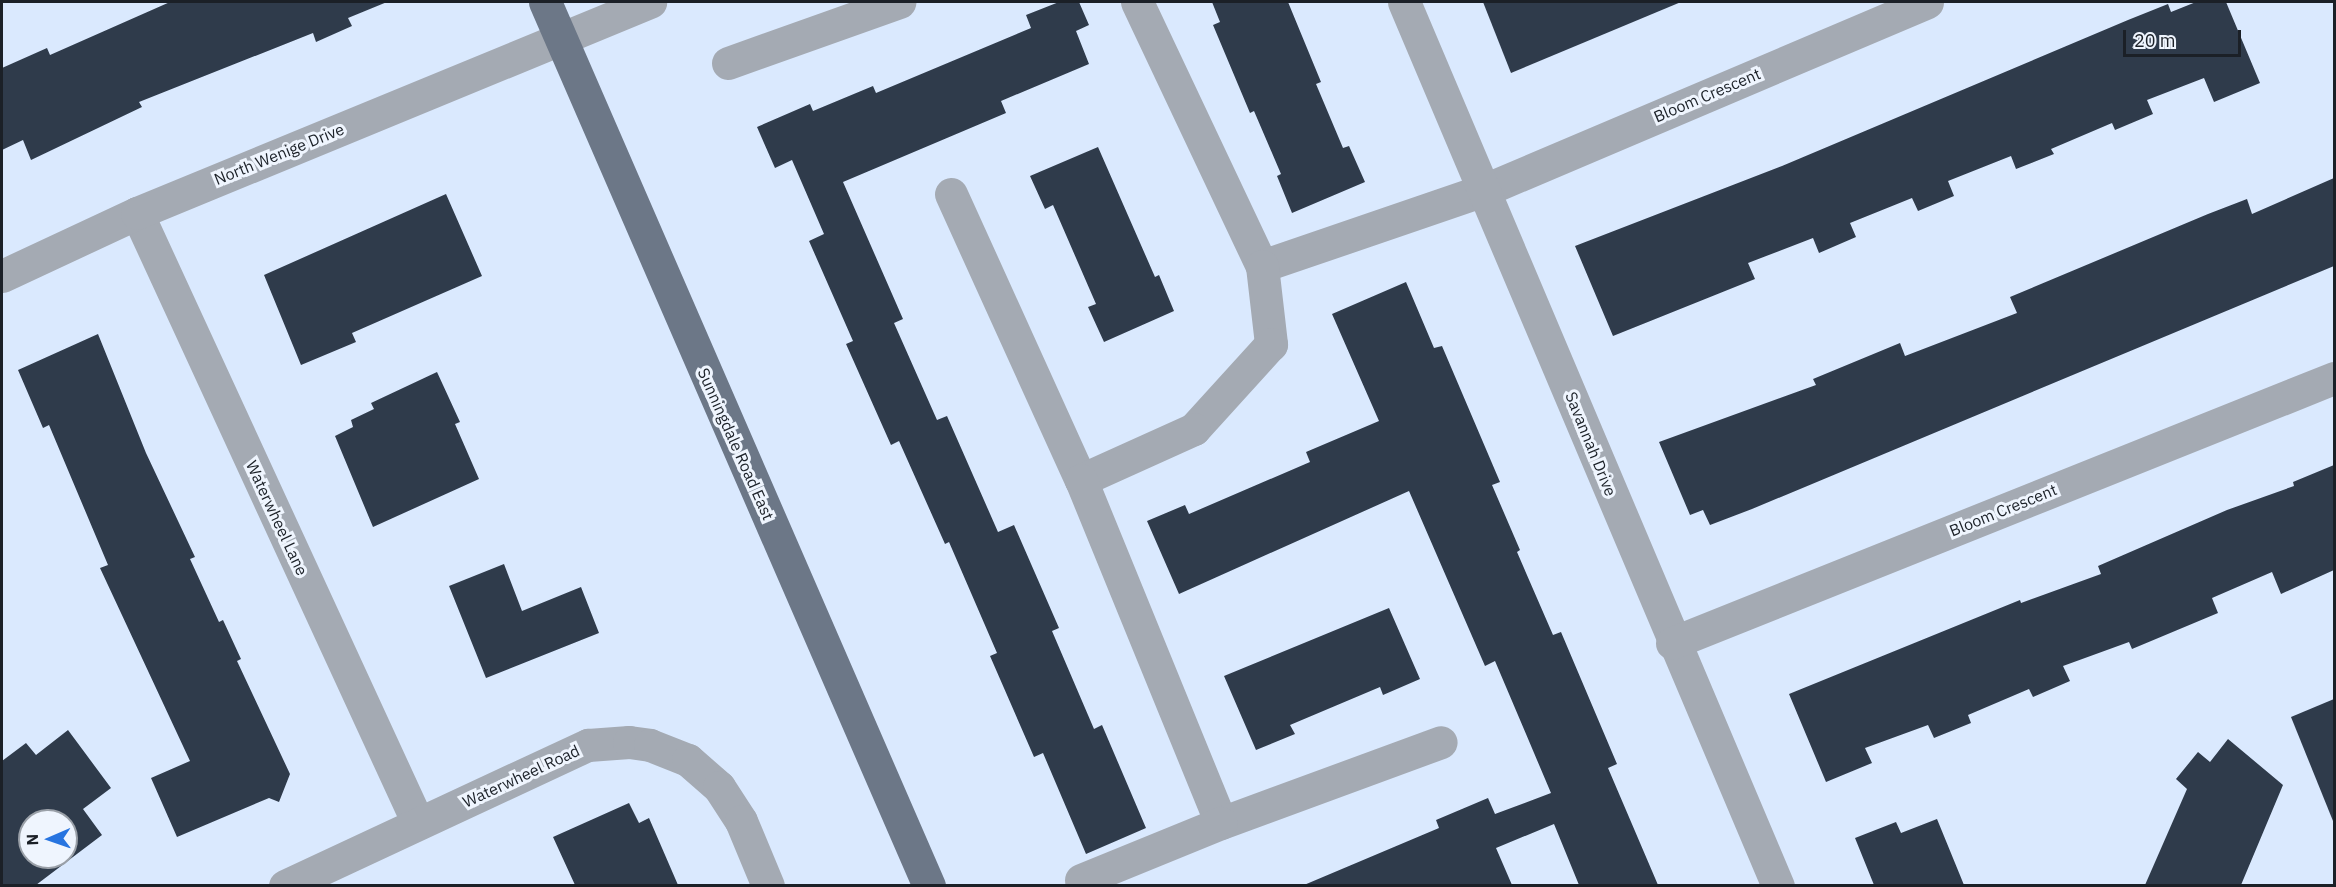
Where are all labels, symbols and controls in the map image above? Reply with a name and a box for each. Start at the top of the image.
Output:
scale bar [2126,18,2244,56]
text: 20 m [2134,29,2176,52]
street label: Bloom Crescent [1651,64,1763,126]
street label: North Wenige Drive [211,119,347,189]
street label: Sunningdale Road East [694,365,778,523]
street label: Savannah Drive [1561,389,1621,499]
street label: Waterwheel Lane [242,458,312,578]
street label: Bloom Crescent [1946,480,2060,540]
street label: Waterwheel Road [459,741,583,811]
north arrow [18,809,78,869]
text: N [22,833,42,846]

